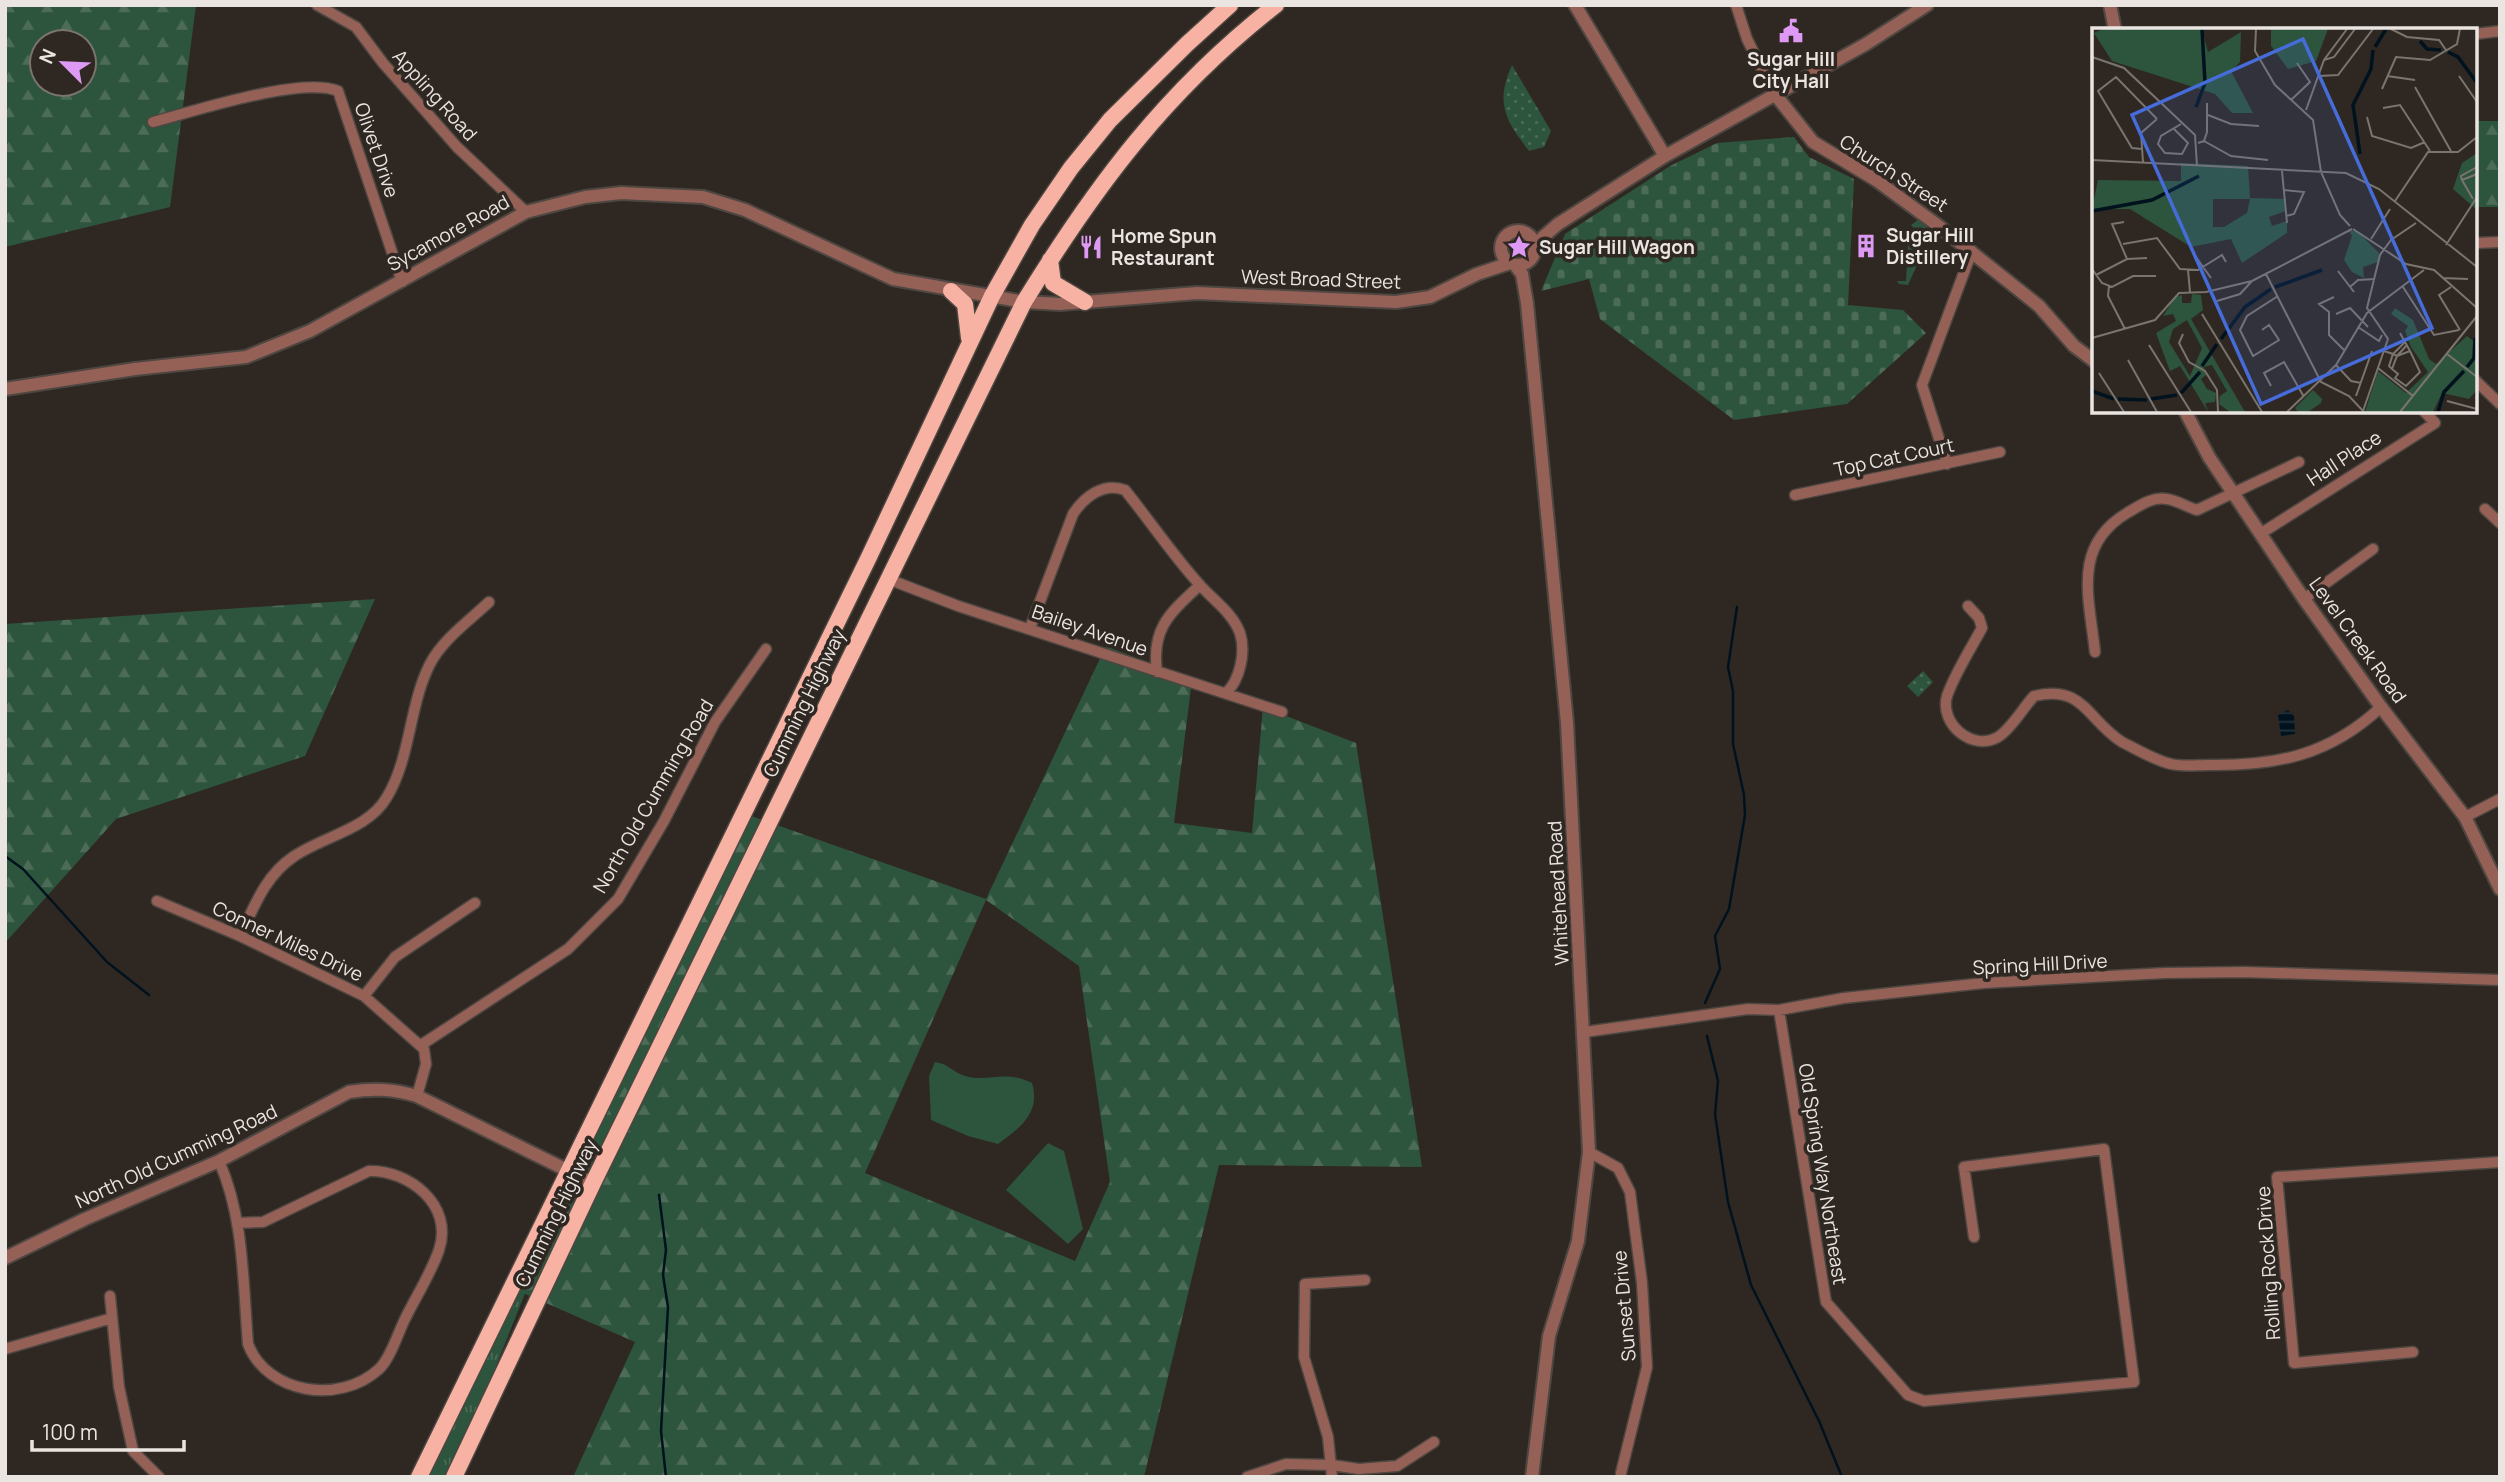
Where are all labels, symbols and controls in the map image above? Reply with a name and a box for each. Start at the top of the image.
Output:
public building icon: Sugar Hill City Hall [1777,17,1805,45]
north arrow [28,28,98,98]
inset map [2092,28,2477,413]
street label: Appling Road [387,44,483,146]
text: N [33,45,62,68]
place label: Sugar Hill City Hall [1747,46,1835,94]
street label: Olivet Drive [349,99,405,201]
street label: Church Street [1835,128,1953,218]
street label: Sycamore Road [382,189,514,277]
place label: Sugar Hill Distillery [1886,222,1974,270]
place label: Home Spun Restaurant [1111,223,1217,271]
building icon: Sugar Hill Distillery [1852,232,1880,260]
restaurant icon: Home Spun Restaurant [1077,233,1105,261]
place icon: Sugar Hill Wagon [1505,233,1533,261]
place label: Sugar Hill Wagon [1539,234,1695,260]
street label: West Broad Street [1241,263,1401,295]
street label: Hall Place [2302,424,2386,492]
street label: Top Cat Court [1832,432,1956,482]
street label: Level Creek Road [2303,572,2413,708]
street label: Bailey Avenue [1029,598,1151,662]
street label: Cumming Highway [757,625,851,781]
street label: North Old Cumming Road [587,694,719,898]
street label: Whitehead Road [1541,820,1575,966]
street label: Conner Miles Drive [209,895,367,987]
street label: Spring Hill Drive [1972,947,2108,981]
street label: Old Spring Way Northeast [1793,1062,1853,1286]
street label: North Old Cumming Road [71,1098,281,1214]
street label: Cumming Highway [509,1135,603,1291]
street label: Rolling Rock Drive [2250,1185,2286,1341]
street label: Sunset Drive [1606,1249,1642,1363]
scale bar [32,1408,184,1452]
text: 100 m [42,1418,98,1446]

